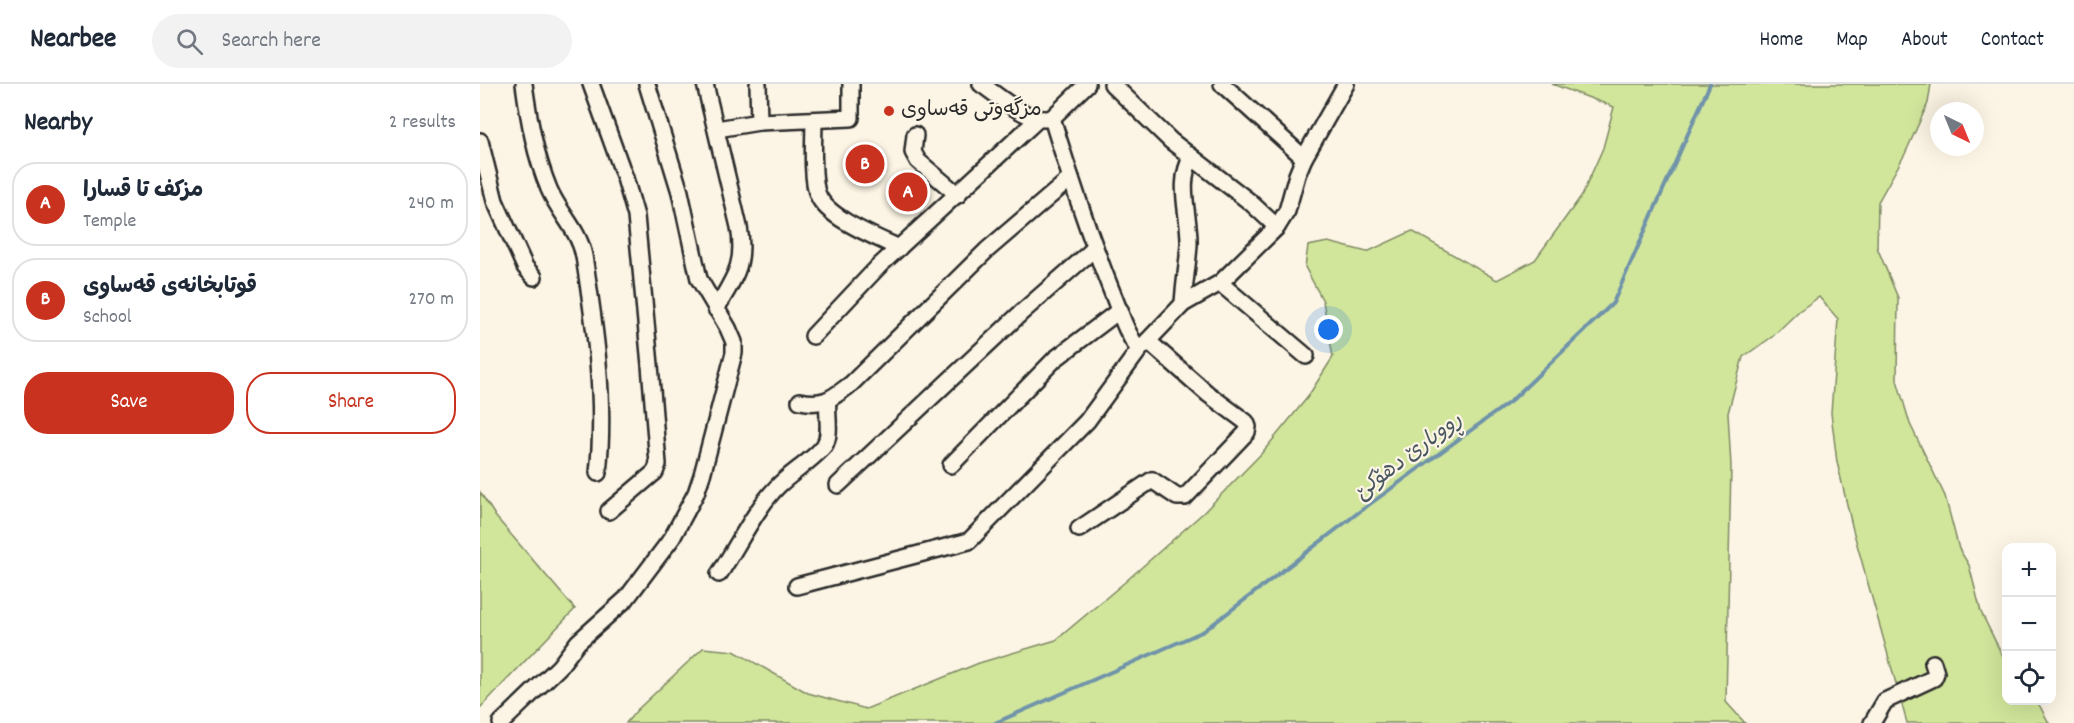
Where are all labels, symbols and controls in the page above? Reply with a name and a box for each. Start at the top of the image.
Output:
search box [152,14,572,68]
text: Nearbee [30,21,116,61]
icon: search [173,25,206,58]
text: Search here [221,26,321,57]
text: Home [1759,26,1803,56]
text: Map [1836,26,1868,56]
text: About [1901,26,1948,56]
text: Contact [1981,26,2044,56]
place label: مزگەوتی قەساوی [901,96,1042,126]
north arrow [1930,102,1984,156]
marker: مزگەوتی قەساوی [882,104,896,118]
text: Nearby [24,105,92,142]
text: 2 results [389,109,456,137]
pin: B [846,142,884,187]
pin: A [888,170,928,214]
text: مزكف تا قسارا [83,176,203,207]
text: A [40,190,51,218]
text: 240 m [408,190,454,218]
text: Temple [83,208,136,236]
text: قوتابخانەی قەساوی [83,272,257,303]
text: B [41,286,50,314]
text: 270 m [408,286,454,314]
text: School [83,304,132,332]
your location [1314,315,1343,344]
button: Save [24,372,234,434]
button: Share [246,372,456,434]
water label: ڕووبارێ دهۆكێ [1348,406,1470,508]
map controls [2002,543,2056,705]
button: + [2002,543,2056,597]
button: − [2002,597,2056,651]
button: locate [2002,651,2056,705]

